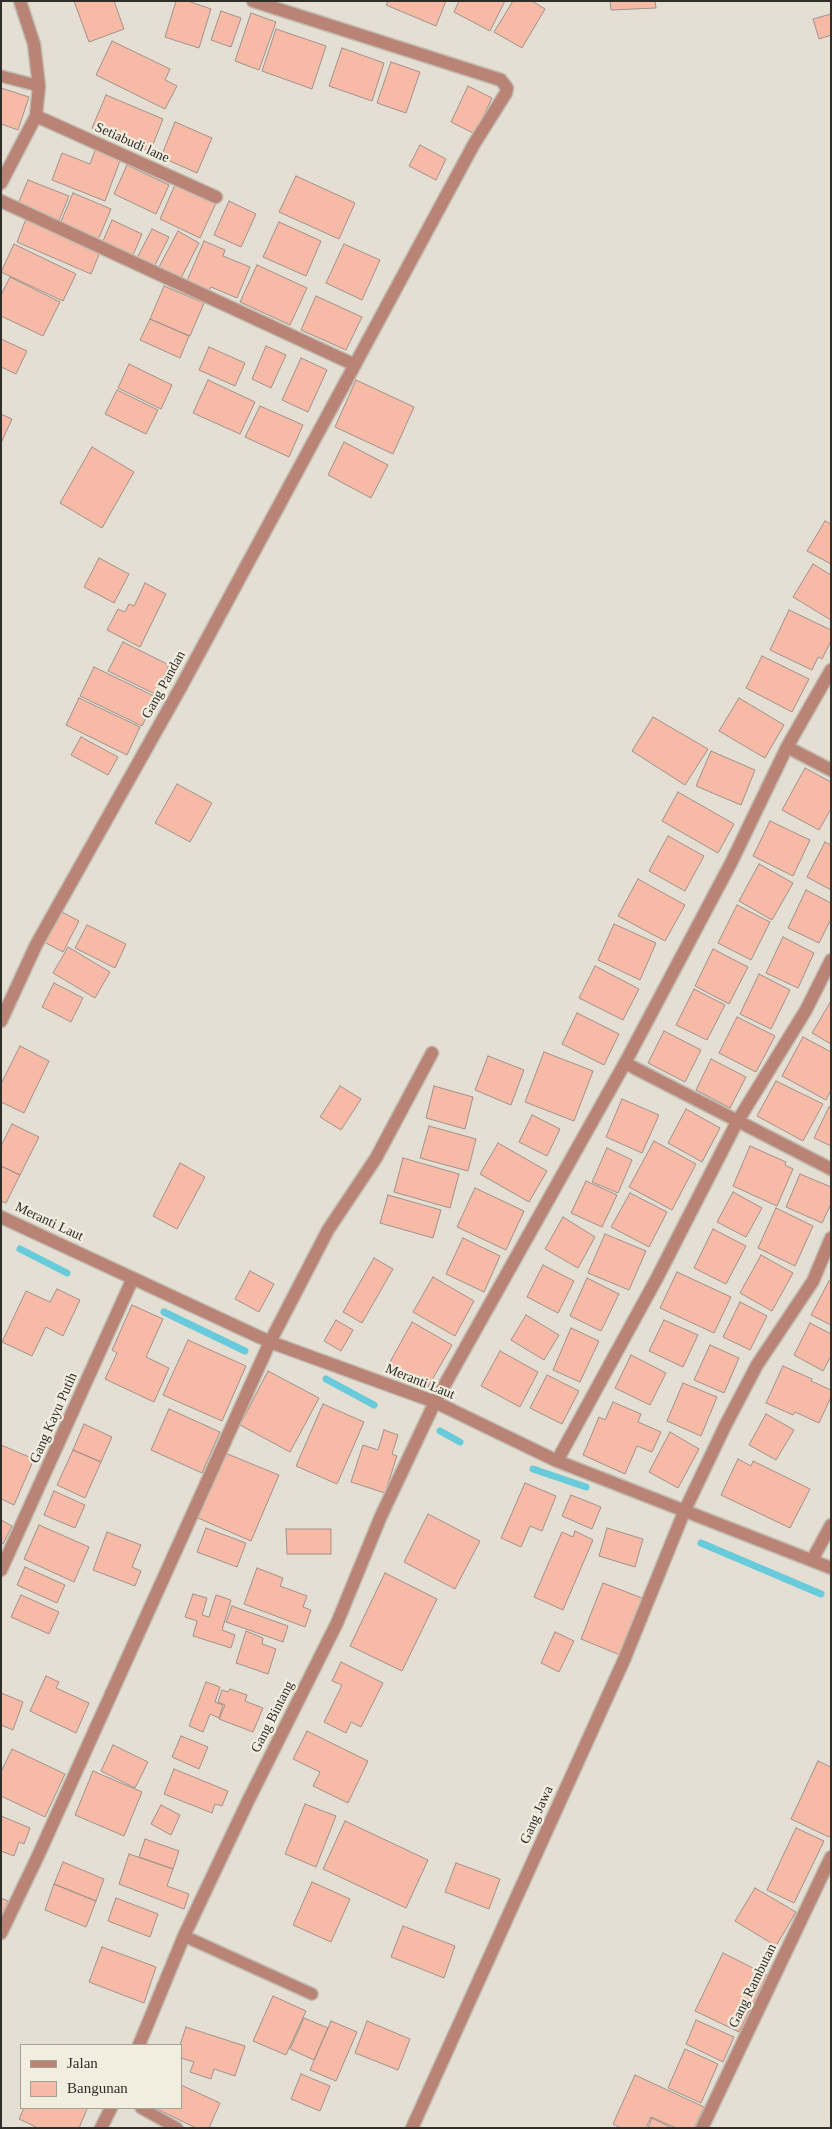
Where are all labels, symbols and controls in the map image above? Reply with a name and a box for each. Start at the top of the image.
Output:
street label: Setiabudi lane [92,119,172,167]
street label: Gang Pandan [138,648,190,722]
street label: Meranti Laut [12,1199,86,1245]
street label: Meranti Laut [383,1360,457,1404]
street label: Gang Kayu Putih [27,1370,81,1466]
street label: Gang Bintang [248,1678,298,1756]
street label: Gang Jawa [517,1783,557,1847]
street label: Gang Rambutan [725,1941,781,2031]
legend [20,2044,182,2109]
text: Jalan [67,2055,98,2071]
text: Bangunan [67,2080,128,2096]

